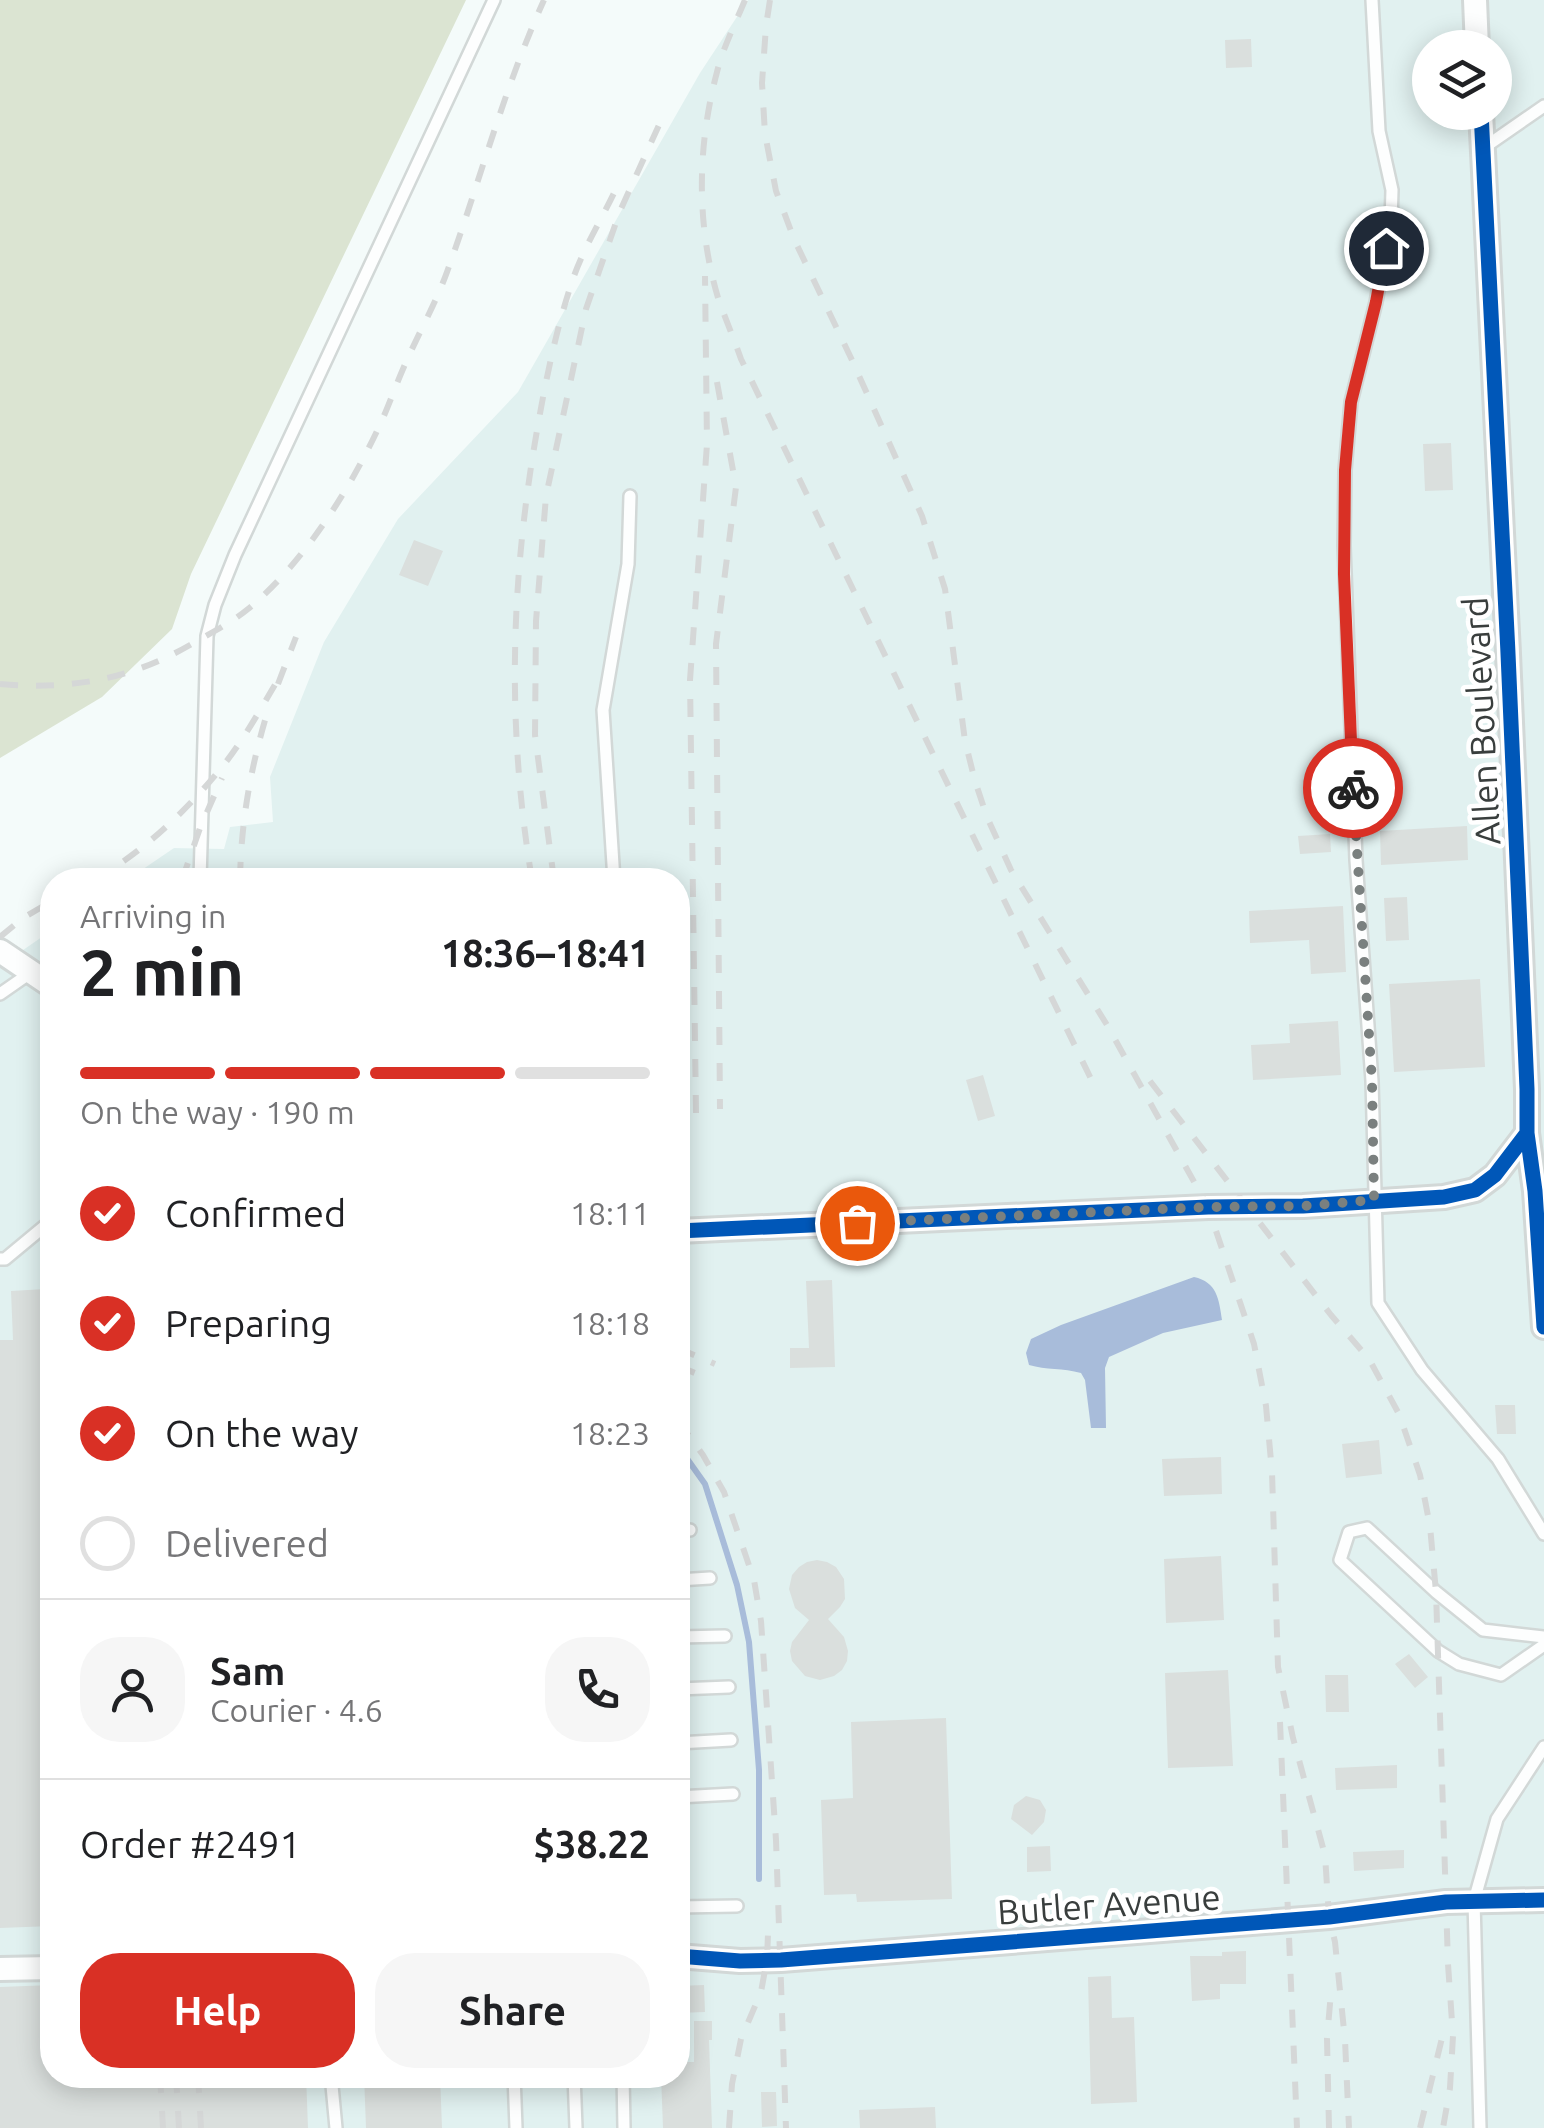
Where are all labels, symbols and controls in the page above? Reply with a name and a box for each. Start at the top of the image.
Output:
map controls [1412,30,1512,130]
button: layers [1412,30,1512,130]
pin [1344,206,1429,291]
icon: home [1359,221,1414,276]
street label: Allen Boulevard [1455,596,1507,846]
courier [1303,738,1403,838]
icon: bike [1326,761,1381,816]
text: Arriving in [80,898,226,934]
text: 18:36–18:41 [441,932,650,974]
text: 2 min [80,935,244,1008]
text: On the way · 190 m [80,1094,355,1130]
pin [815,1181,900,1266]
icon: check [80,1186,135,1241]
text: Confirmed [165,1192,346,1234]
text: 18:11 [570,1195,650,1231]
icon: bag [830,1196,885,1251]
icon: check [80,1296,135,1351]
text: Preparing [165,1302,332,1344]
text: 18:18 [570,1305,650,1341]
icon: check [80,1406,135,1461]
text: On the way [165,1412,358,1454]
text: 18:23 [570,1415,650,1451]
text: Delivered [165,1522,329,1564]
button: person [80,1637,185,1742]
button: phone [545,1637,650,1742]
text: Sam [210,1650,285,1692]
text: Courier · 4.6 [210,1692,383,1728]
text: Order #2491 [80,1823,301,1865]
text: $38.22 [533,1823,650,1865]
street label: Butler Avenue [996,1876,1222,1932]
button: Help [80,1953,355,2068]
button: Share [375,1953,650,2068]

